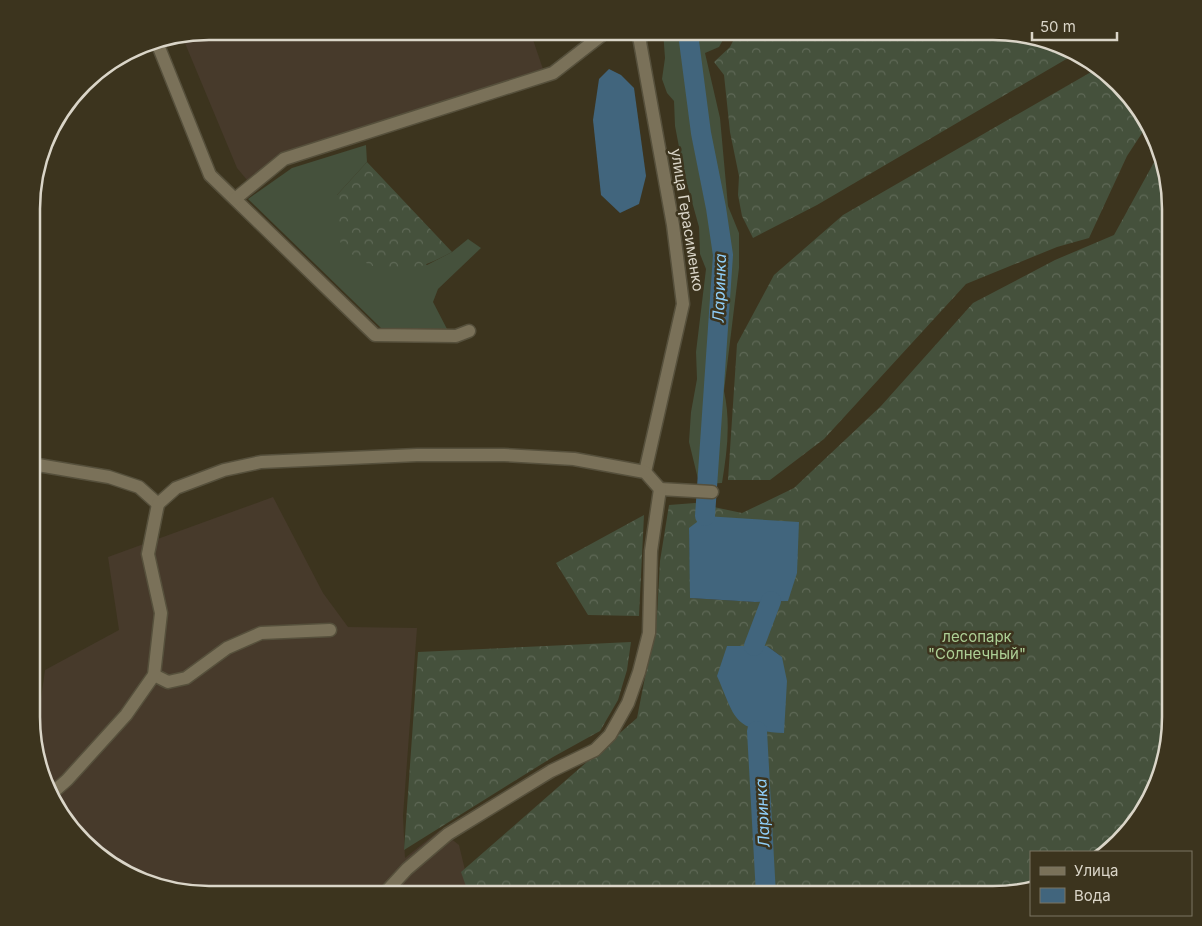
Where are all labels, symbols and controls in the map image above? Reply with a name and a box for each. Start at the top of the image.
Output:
scale bar [1032,10,1117,42]
text: 50 m [1040,17,1076,36]
street label: улица Герасименко [667,147,708,293]
water label: Ларинка [708,253,730,323]
park label: лесопарк "Солнечный" [928,627,1026,663]
water label: Ларинка [750,778,774,848]
legend [1030,851,1192,916]
text: Улица [1074,861,1118,880]
text: Вода [1074,886,1111,905]

